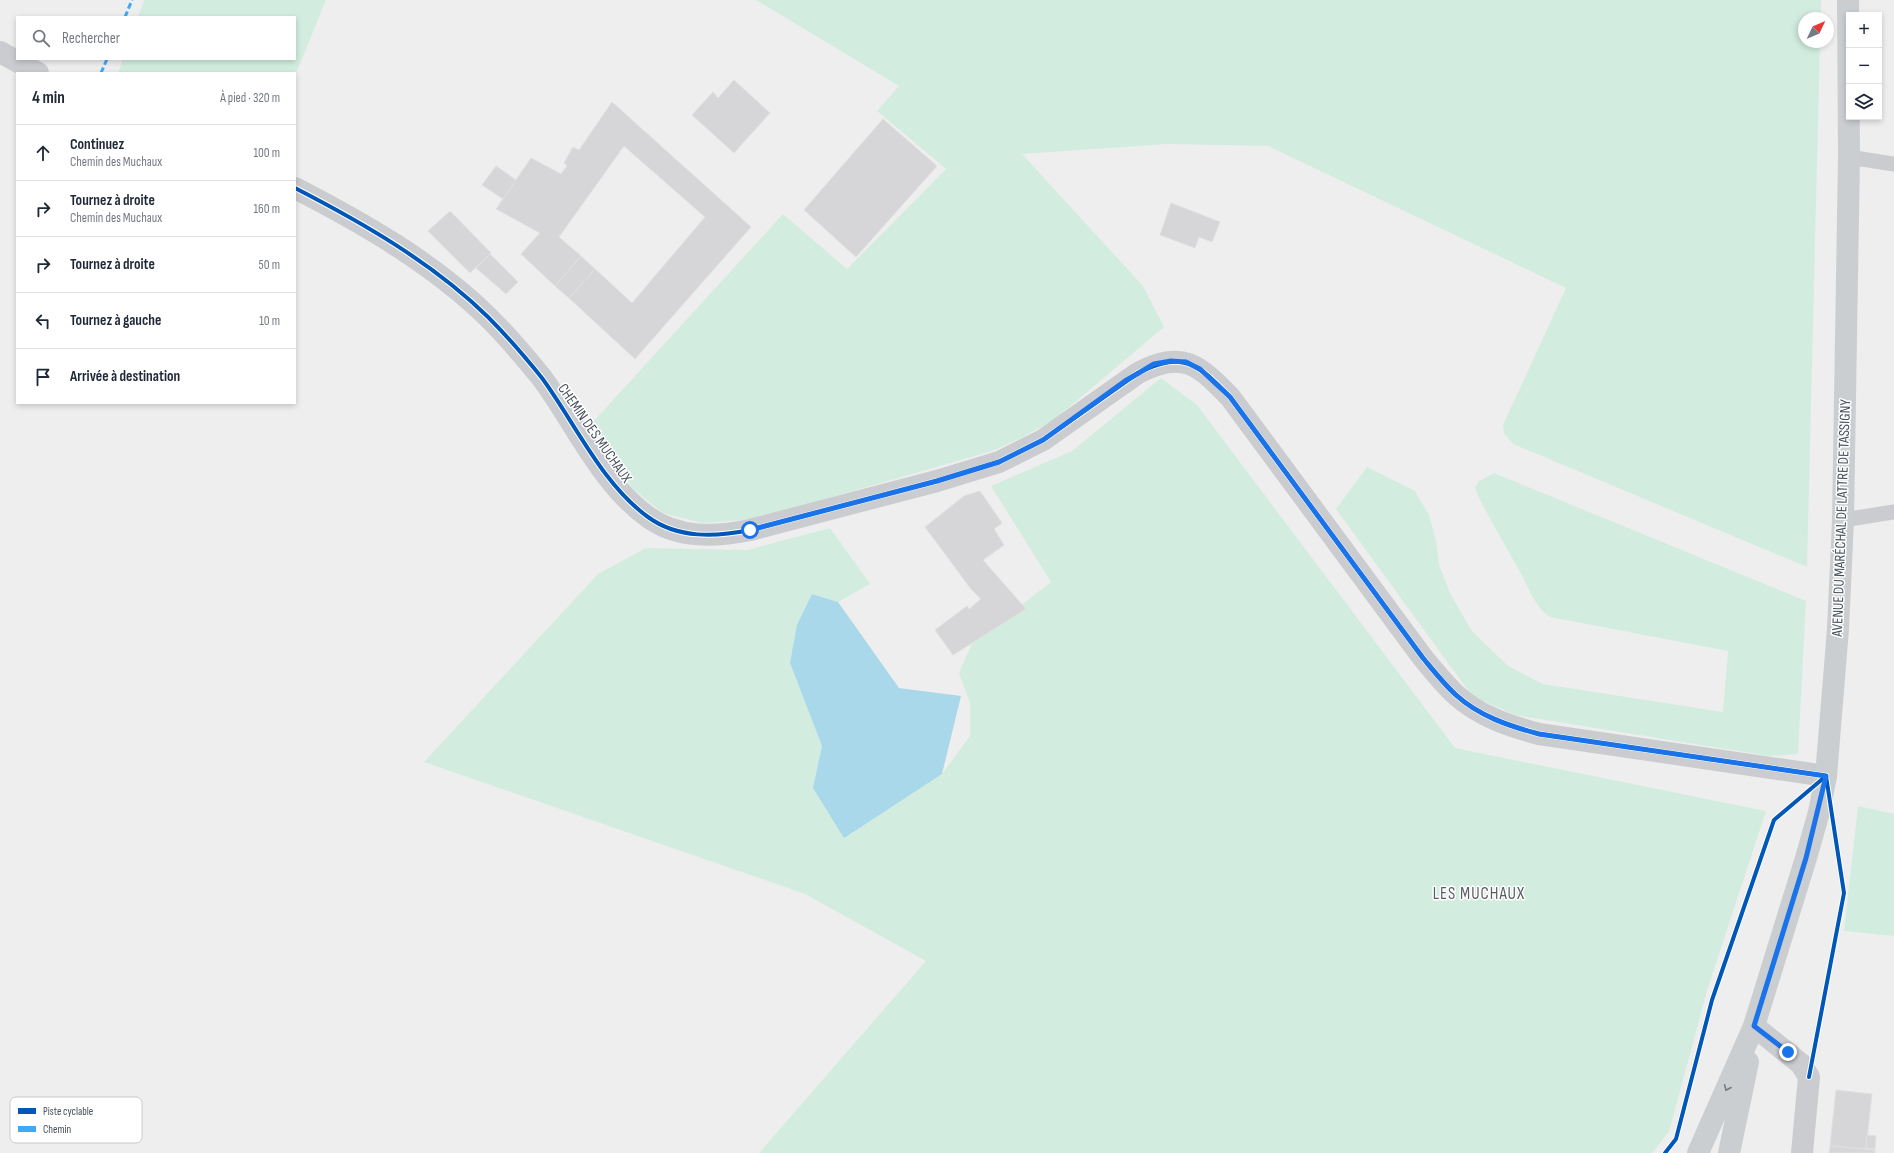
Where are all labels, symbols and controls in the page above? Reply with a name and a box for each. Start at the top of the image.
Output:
north arrow [1798,12,1834,48]
map controls [1846,12,1882,120]
button: + [1846,12,1882,48]
search box [16,16,296,60]
icon: search [30,27,52,49]
text: Rechercher [62,29,120,48]
button: − [1846,48,1882,84]
button: layers [1846,84,1882,120]
text: 4 min [32,88,65,108]
text: À pied · 320 m [220,90,280,106]
text: Continuez [70,135,124,154]
icon: ahead [32,142,54,164]
text: 100 m [253,145,280,161]
text: Chemin des Muchaux [70,154,162,170]
text: Tournez à droite [70,191,155,210]
icon: right [32,198,54,220]
text: 160 m [254,201,280,217]
text: Chemin des Muchaux [70,210,162,226]
icon: right [32,254,54,276]
text: Tournez à droite [70,255,155,274]
text: 50 m [259,257,280,273]
icon: left [32,310,54,332]
text: Tournez à gauche [70,311,161,330]
text: 10 m [259,313,280,329]
icon: arrive [32,366,54,388]
text: Arrivée à destination [70,367,180,386]
street label: CHEMIN DES MUCHAUX [553,380,636,487]
street label: AVENUE DU MARÉCHAL DE LATTRE DE TASSIGNY [1828,398,1855,638]
route start [741,521,759,539]
district label: LES MUCHAUX [1433,884,1525,904]
route end [1779,1043,1797,1061]
one-way arrow [1724,1083,1732,1091]
legend [10,1097,142,1143]
text: Piste cyclable [43,1105,93,1118]
text: Chemin [43,1123,72,1136]

